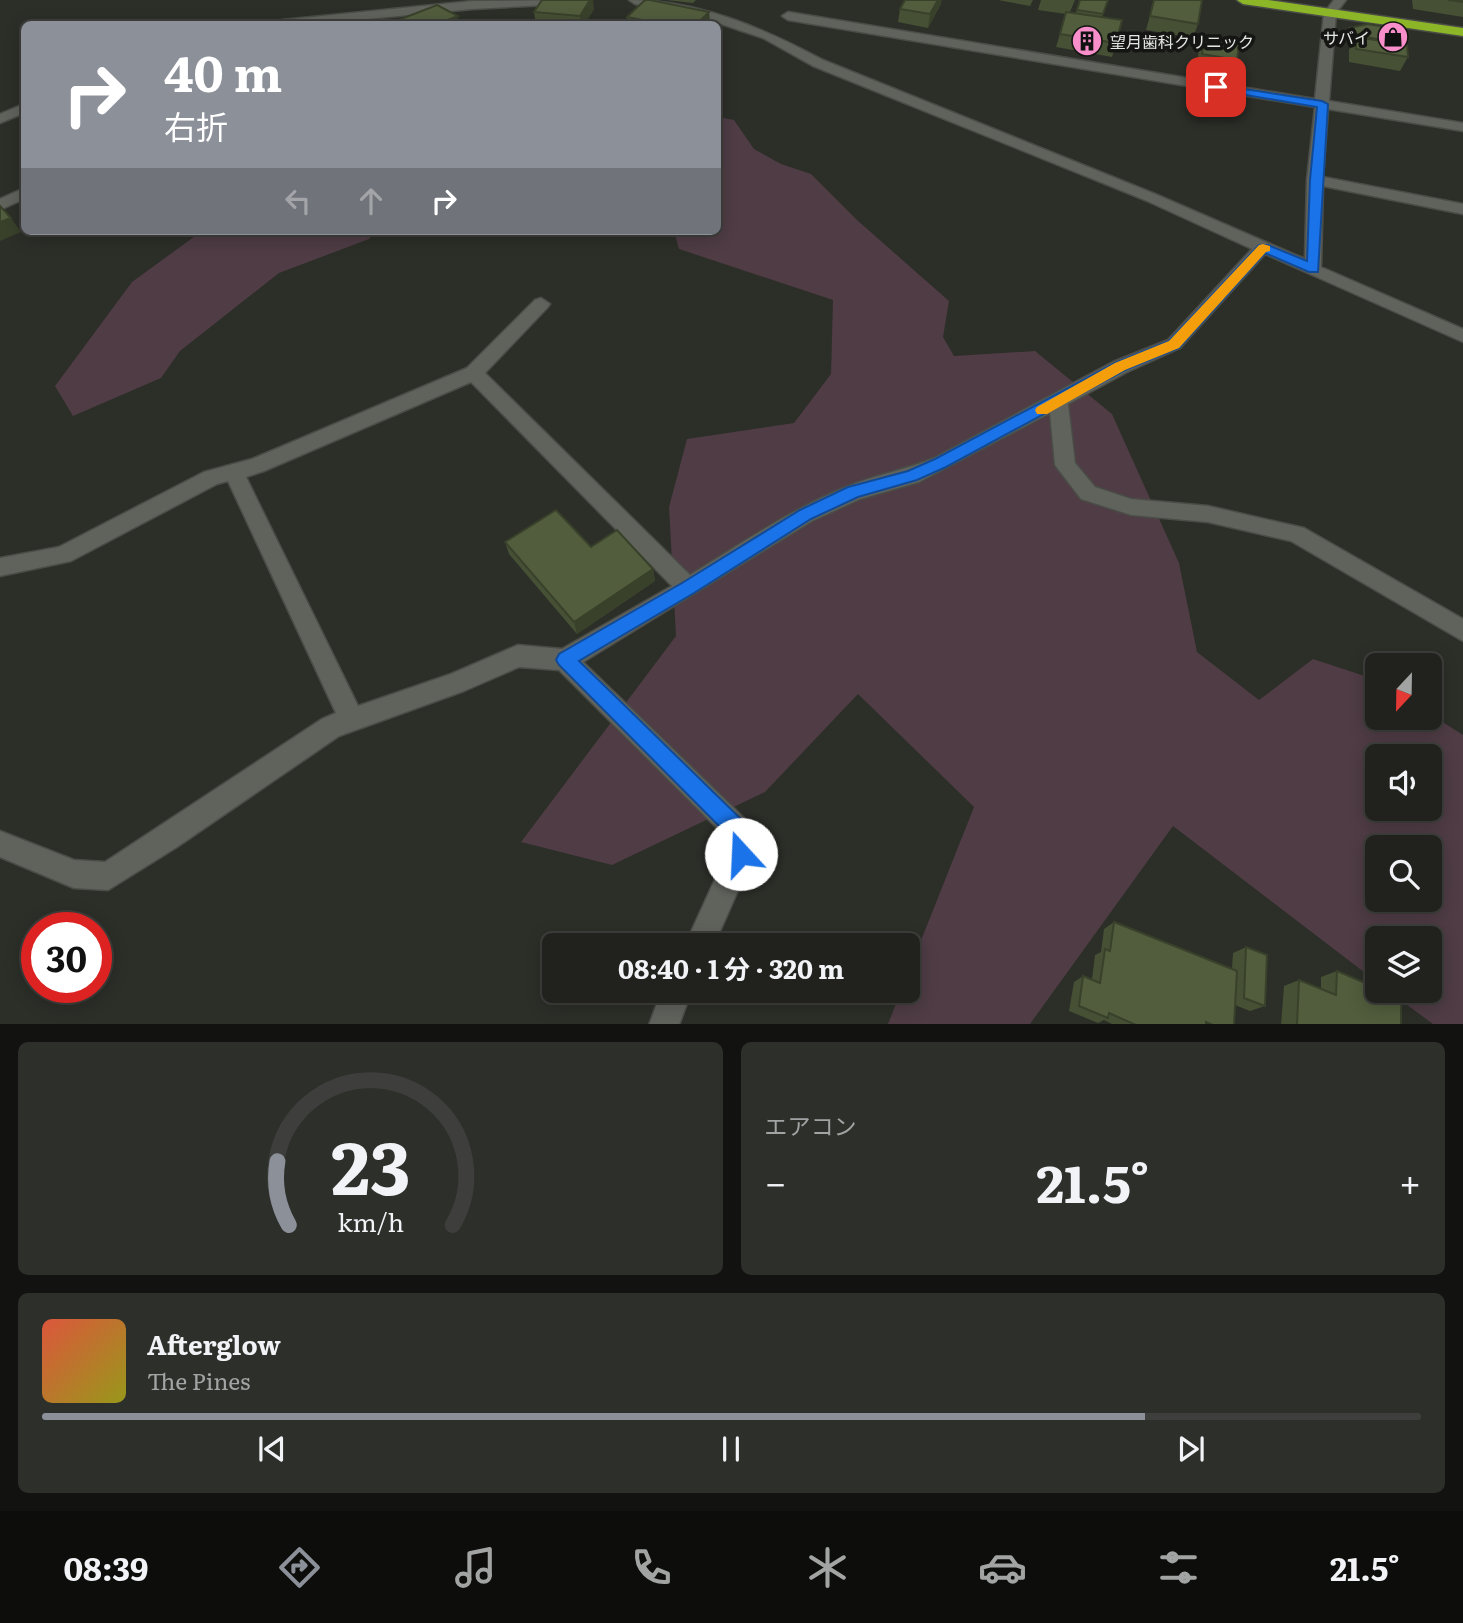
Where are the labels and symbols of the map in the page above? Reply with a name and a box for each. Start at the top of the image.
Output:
shop icon: サバイ [1376,20,1410,54]
building icon: 望月歯科クリニック [1070,24,1104,58]
place label: サバイ [1323,25,1370,49]
place label: 望月歯科クリニック [1110,29,1254,53]
pin [1186,57,1246,117]
north arrow [1365,653,1442,730]
position arrow [704,817,778,891]
speed limit sign: 30 [21,912,112,1003]

